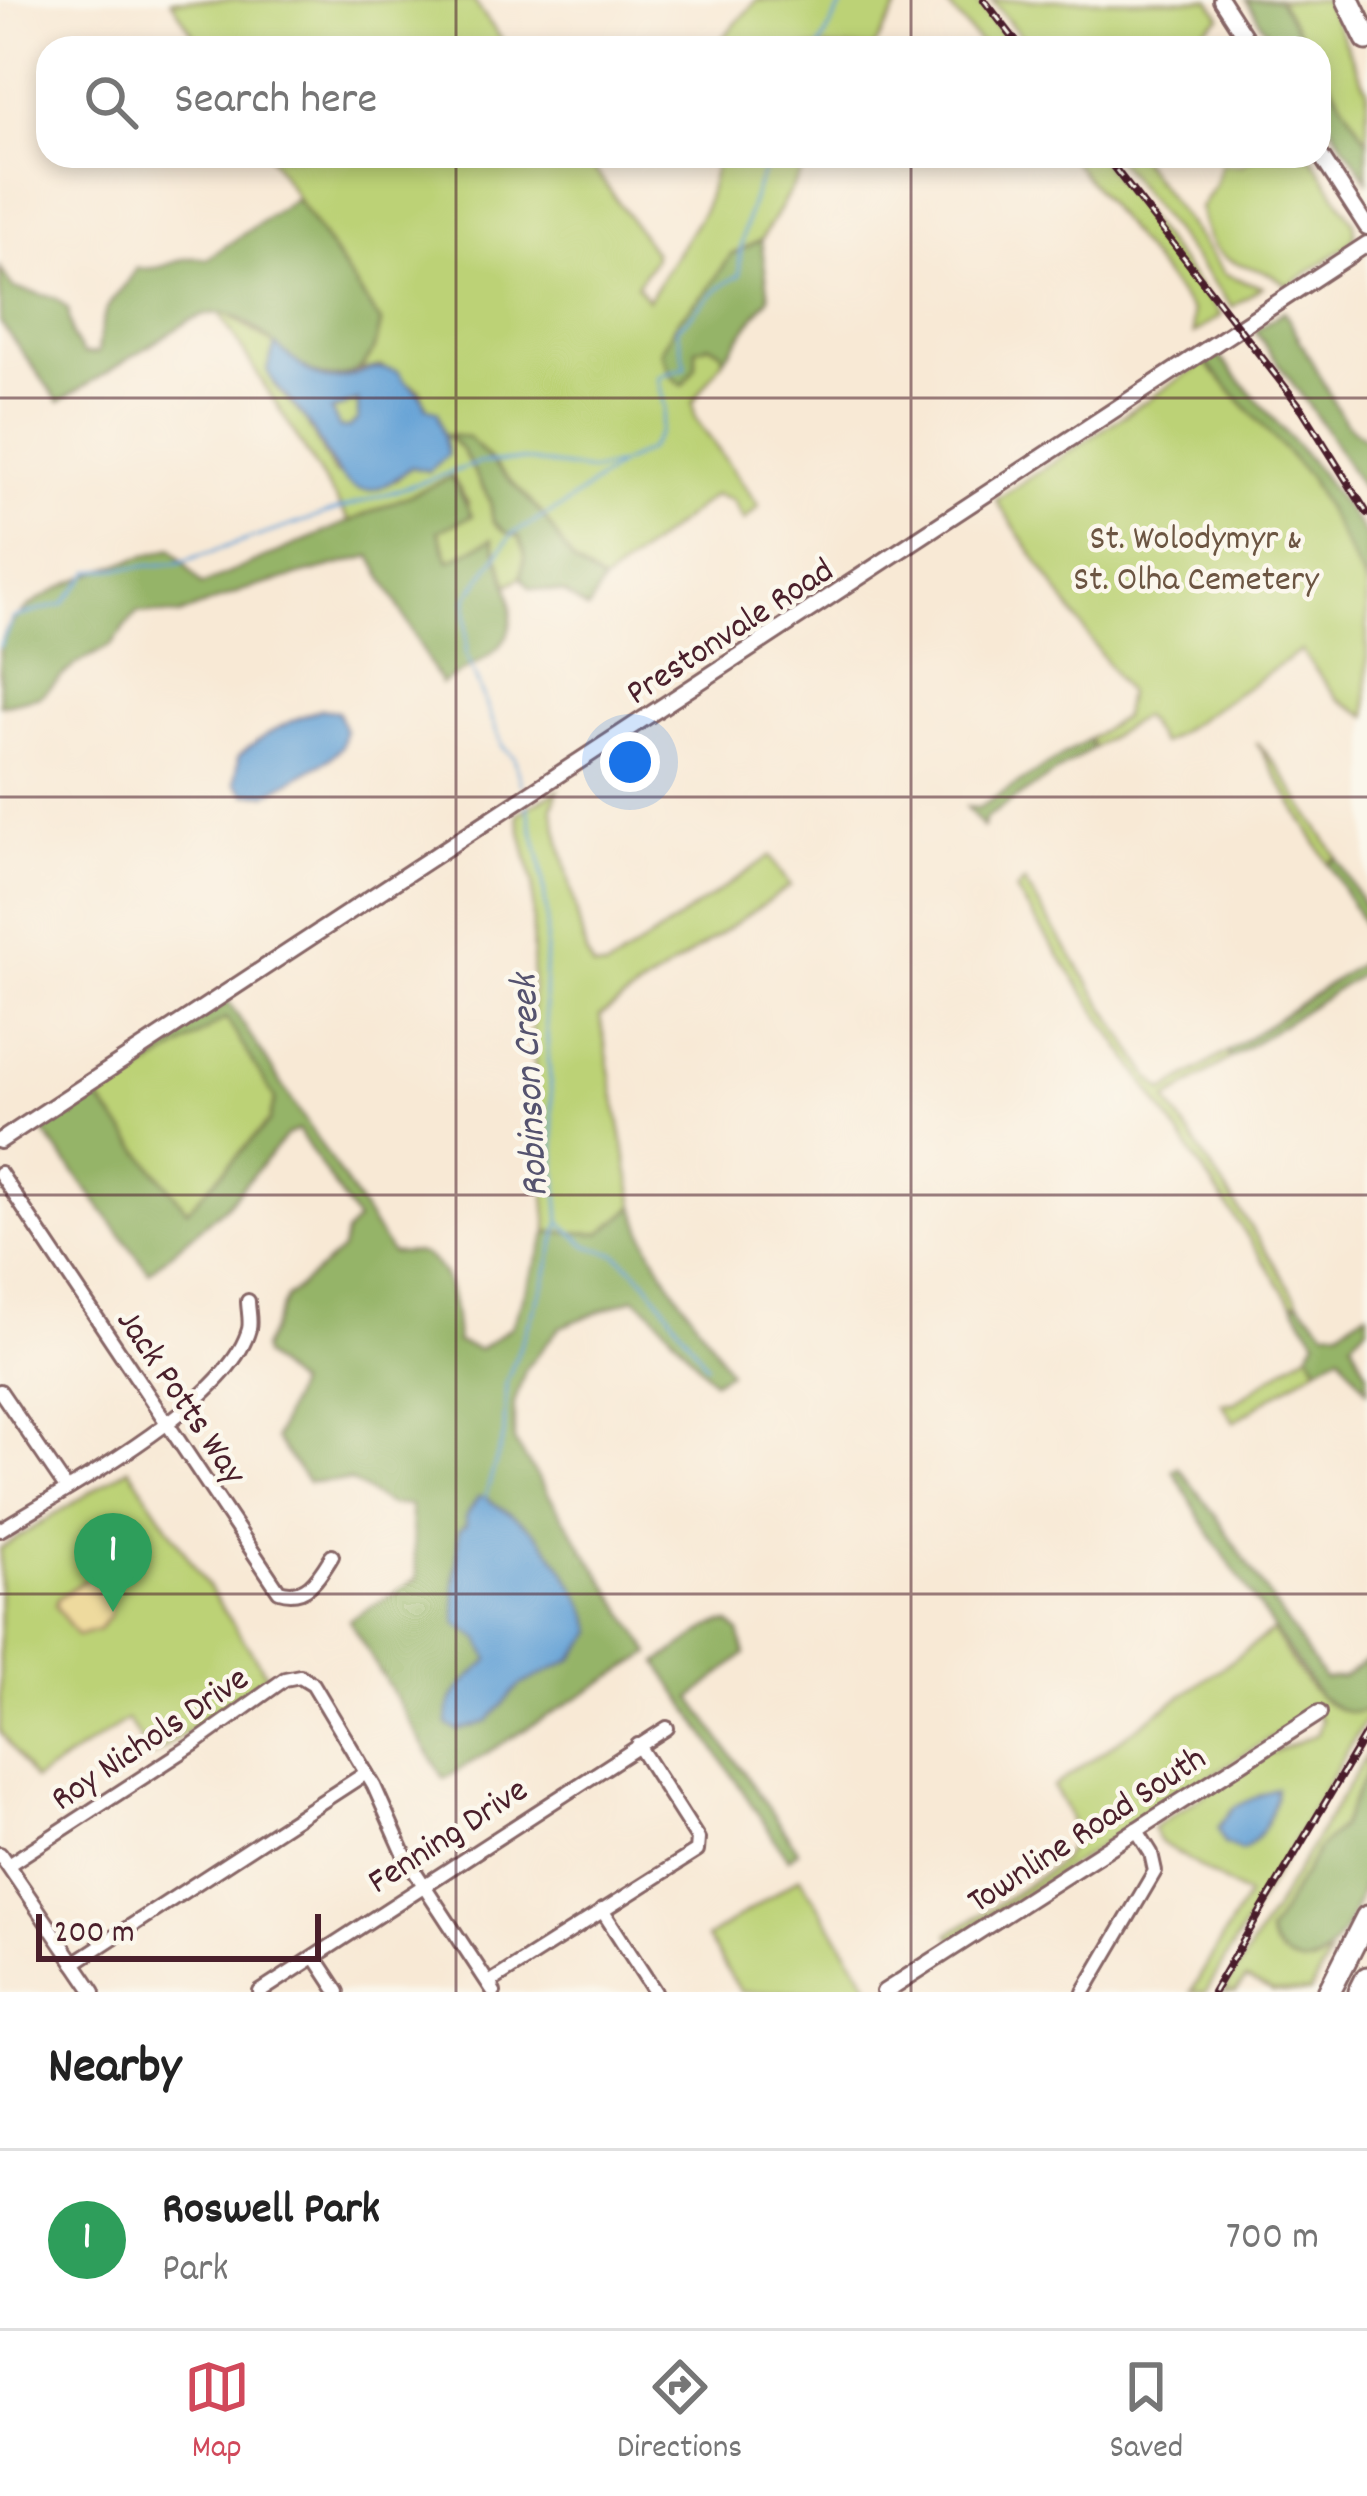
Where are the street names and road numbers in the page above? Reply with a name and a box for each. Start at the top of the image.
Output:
street label: Prestonvale Road [617,547,845,721]
street label: Jack Potts Way [101,1300,258,1498]
street label: Roy Nichols Drive [42,1655,261,1827]
street label: Townline Road South [959,1735,1218,1929]
street label: Fenning Drive [359,1767,540,1909]

